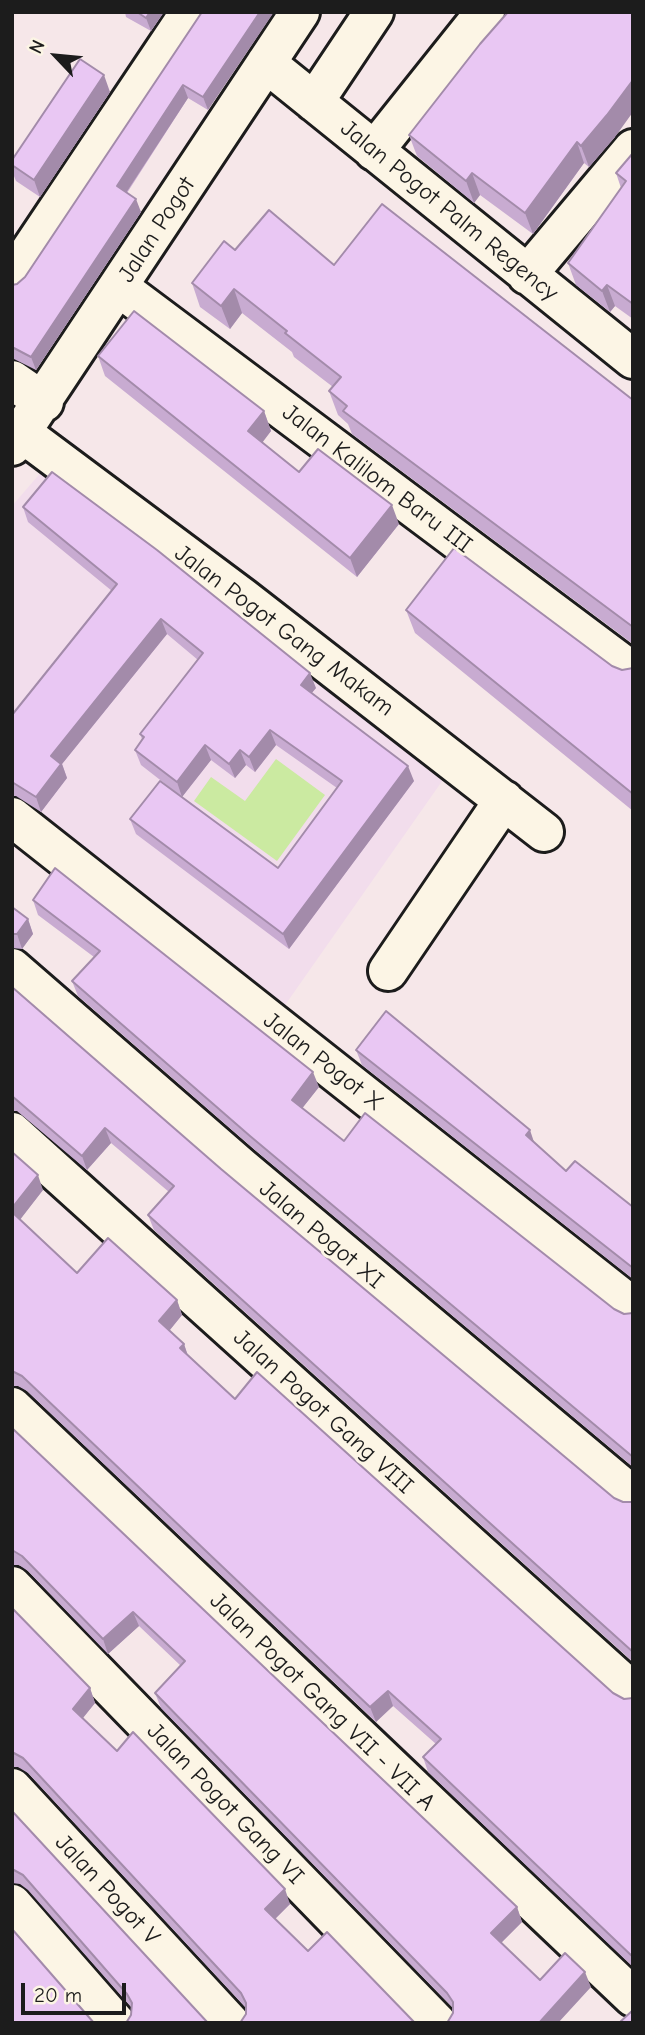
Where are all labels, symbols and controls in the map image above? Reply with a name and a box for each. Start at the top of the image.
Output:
north arrow [21,21,91,91]
text: N [25,36,50,57]
street label: Jalan Pogot Palm Regency [334,114,564,308]
street label: Jalan Pogot [112,172,202,288]
street label: Jalan Kalilom Baru III [277,398,477,560]
street label: Jalan Pogot Gang Makam [169,539,399,723]
street label: Jalan Pogot X [257,1006,389,1118]
street label: Jalan Pogot XI [253,1175,389,1295]
street label: Jalan Pogot Gang VIII [227,1324,419,1500]
street label: Jalan Pogot Gang VII - VII A [203,1587,441,1817]
street label: Jalan Pogot Gang VI [141,1717,309,1891]
street label: Jalan Pogot V [49,1829,165,1951]
scale bar [24,1968,130,2012]
text: 20 m [34,1983,82,2007]

